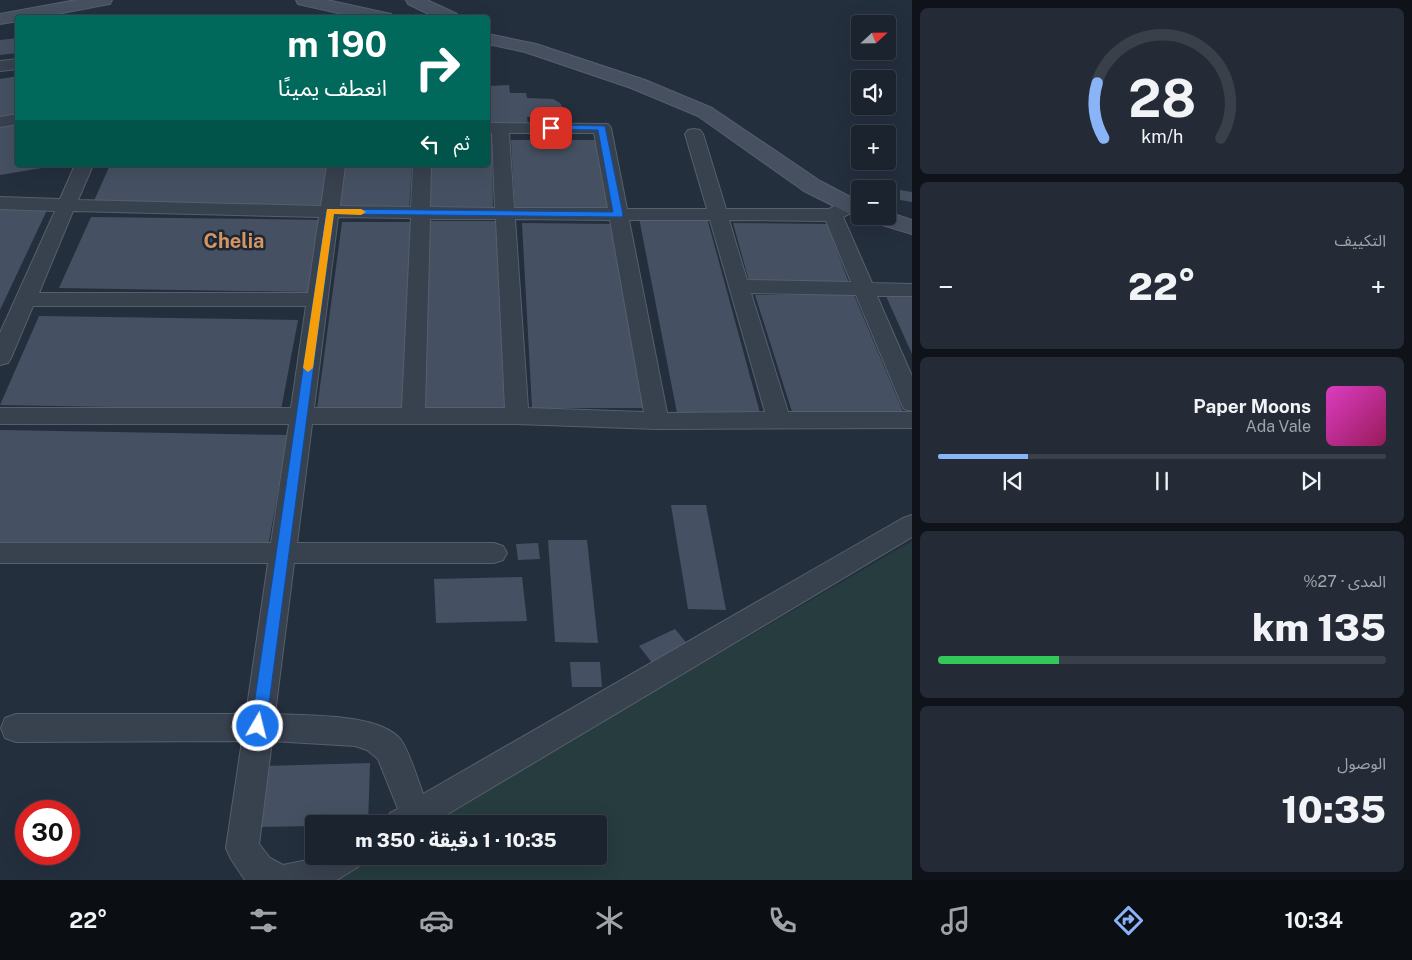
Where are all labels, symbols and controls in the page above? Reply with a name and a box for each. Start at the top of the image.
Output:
north arrow [851,15,896,60]
map controls [851,15,896,225]
text: 190 m [287,24,387,65]
icon: right [405,35,470,100]
text: 28 [1128,68,1196,129]
button: sound [851,70,896,115]
text: انعطف يمينًا [278,75,387,101]
pin [530,107,572,149]
icon: arrive [537,114,565,142]
button: + [851,125,896,170]
text: km/h [1141,126,1183,147]
icon: left [416,130,444,158]
text: ثم [454,132,470,154]
button: − [851,180,896,225]
district label: Chelia [204,229,264,253]
text: التكييف [1334,231,1386,250]
text: 22° [1128,264,1196,309]
text: − [938,270,954,303]
text: + [1370,270,1386,303]
text: Paper Moons [1193,395,1311,417]
text: Ada Vale [1246,417,1311,436]
icon: previous [999,467,1027,495]
icon: pause [1148,467,1176,495]
icon: next [1297,467,1325,495]
text: المدى · 27% [1303,572,1386,591]
text: 135 km [1252,605,1386,650]
position arrow [231,699,283,751]
text: الوصول [1337,754,1386,773]
text: 10:35 [1281,787,1386,832]
speed limit sign: 30 [15,800,80,865]
text: 10:35 · 1 دقيقة · 350 m [355,829,557,851]
icon: filters [246,903,281,938]
icon: car [419,903,454,938]
icon: climate [592,903,627,938]
icon: phone [765,903,800,938]
icon: music [938,903,973,938]
icon: directions [1111,903,1146,938]
text: 22° [69,907,108,933]
text: 10:34 [1284,907,1343,933]

